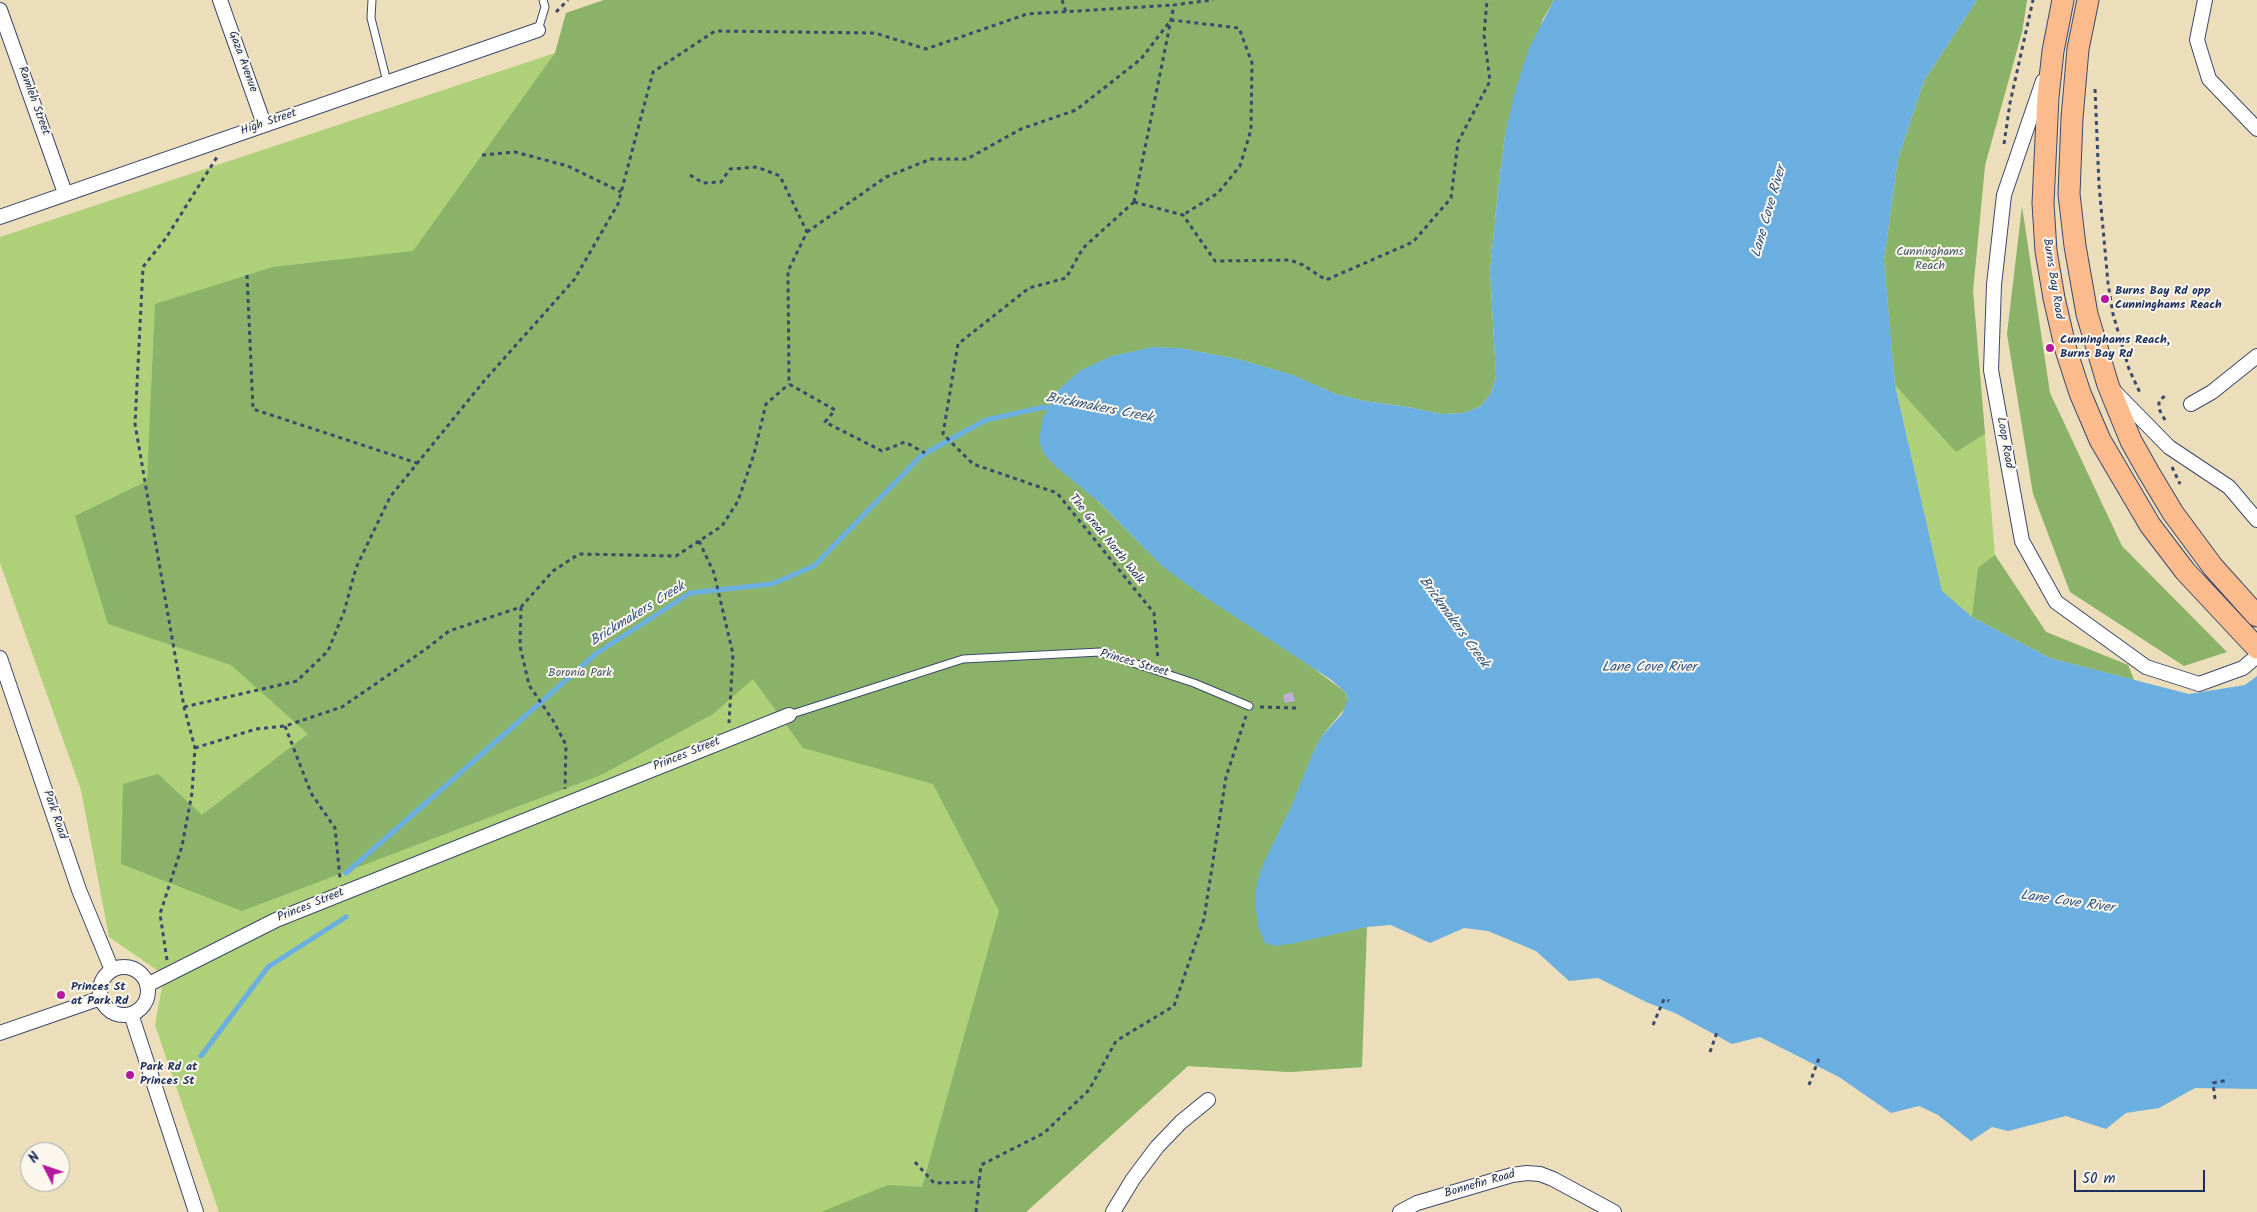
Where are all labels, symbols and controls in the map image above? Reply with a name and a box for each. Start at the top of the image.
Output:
street label: Gaza Avenue [224,29,260,95]
street label: Ramleh Street [14,65,52,137]
street label: High Street [239,107,299,139]
water label: Lane Cove River [1749,164,1791,260]
street label: Burns Bay Road [2039,238,2065,320]
park label: Cunninghams Reach [1896,246,1964,274]
place label: Burns Bay Rd opp Cunninghams Reach [2115,285,2222,313]
marker: Burns Bay Rd opp Cunninghams Reach [2099,293,2111,305]
place label: Cunninghams Reach, Burns Bay Rd [2060,334,2170,362]
marker: Cunninghams Reach, Burns Bay Rd [2044,342,2056,354]
water label: Brickmakers Creek [1044,390,1154,428]
street label: Loop Road [1992,416,2016,470]
street label: The Great North Walk [1065,492,1147,588]
water label: Brickmakers Creek [1414,574,1492,672]
water label: Brickmakers Creek [587,579,689,651]
street label: Princes Street [1098,647,1170,681]
water label: Lane Cove River [1602,661,1696,677]
park label: Boronia Park [548,667,612,681]
street label: Princes Street [651,735,723,775]
street label: Park Road [39,789,69,841]
street label: Princes Street [275,886,347,926]
water label: Lane Cove River [2019,888,2115,918]
place label: Princes St at Park Rd [71,981,128,1009]
marker: Princes St at Park Rd [55,989,67,1001]
place label: Park Rd at Princes St [140,1061,197,1089]
marker: Park Rd at Princes St [124,1069,136,1081]
north arrow [20,1142,70,1192]
text: N [23,1147,46,1168]
scale bar [2077,1160,2208,1192]
text: 50 m [2082,1167,2116,1191]
street label: Bonnefin Road [1443,1168,1517,1202]

